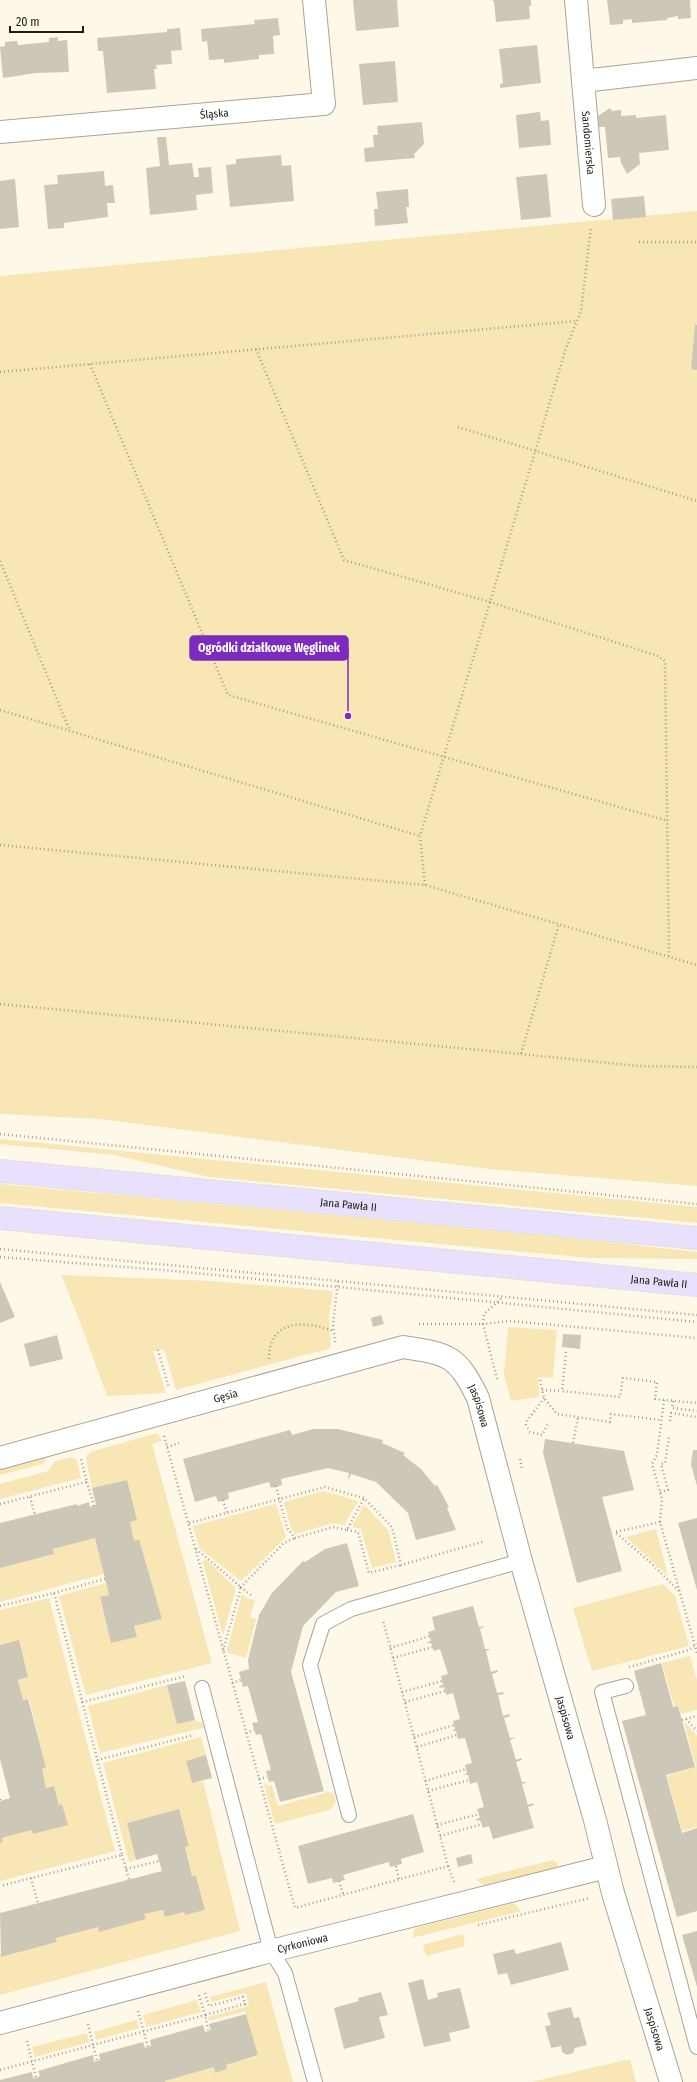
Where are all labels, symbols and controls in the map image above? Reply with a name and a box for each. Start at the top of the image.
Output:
scale bar [10,8,83,34]
text: 20 m [16,15,40,29]
street label: Śląska [199,106,229,121]
street label: Sandomierska [579,110,598,175]
callout: Ogródki działkowe Węglinek [190,636,348,660]
text: Ogródki działkowe Węglinek [198,641,341,655]
street label: Jana Pawła II [319,1195,377,1214]
street label: Jana Pawła II [630,1272,688,1291]
street label: Jaspisowa [466,1382,492,1429]
street label: Gęsia [212,1386,239,1405]
street label: Jaspisowa [553,1695,578,1741]
street label: Cyrkoniowa [276,1931,329,1956]
street label: Jaspisowa [642,2006,668,2052]

